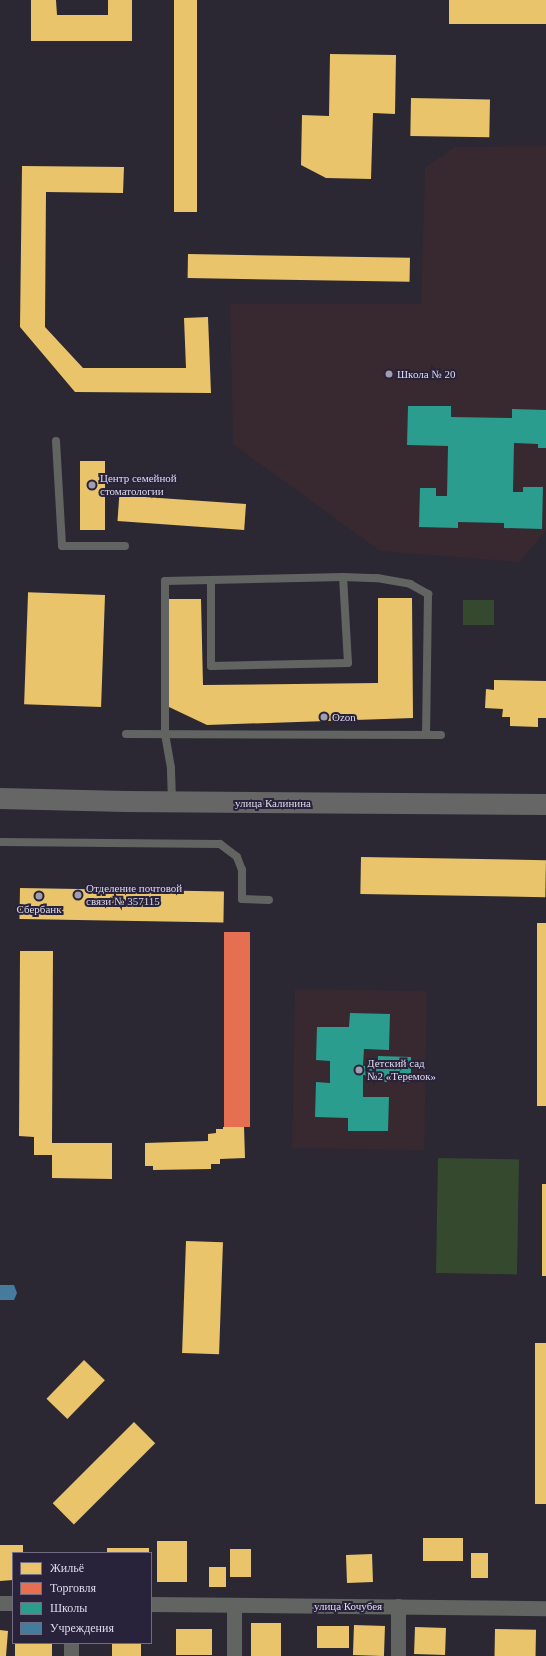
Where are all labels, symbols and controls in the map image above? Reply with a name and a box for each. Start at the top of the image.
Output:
place label: Школа № 20 [397,367,456,381]
marker: Школа № 20 [384,369,394,379]
place label: Центр cемейной cтоматологии [100,472,177,498]
marker: Центр cемейной cтоматологии [87,480,97,490]
place label: Ozon [332,710,356,724]
marker: Ozon [319,712,329,722]
street label: улица Калинина [235,796,311,810]
place label: Отделение почтовой связи № 357115 [86,882,182,908]
marker: Отделение почтовой связи № 357115 [73,890,83,900]
marker: Сбербанк [34,891,44,901]
place label: Сбербанк [16,902,62,916]
place label: Детский сад №2 «Теремок» [367,1057,436,1083]
marker: Детский сад №2 «Теремок» [354,1065,364,1075]
legend [12,1552,152,1644]
text: Жильё [50,1561,84,1575]
text: Торговля [50,1581,96,1595]
street label: улица Кочубея [314,1599,382,1613]
text: Школы [50,1601,87,1615]
text: Учреждения [50,1621,114,1635]

